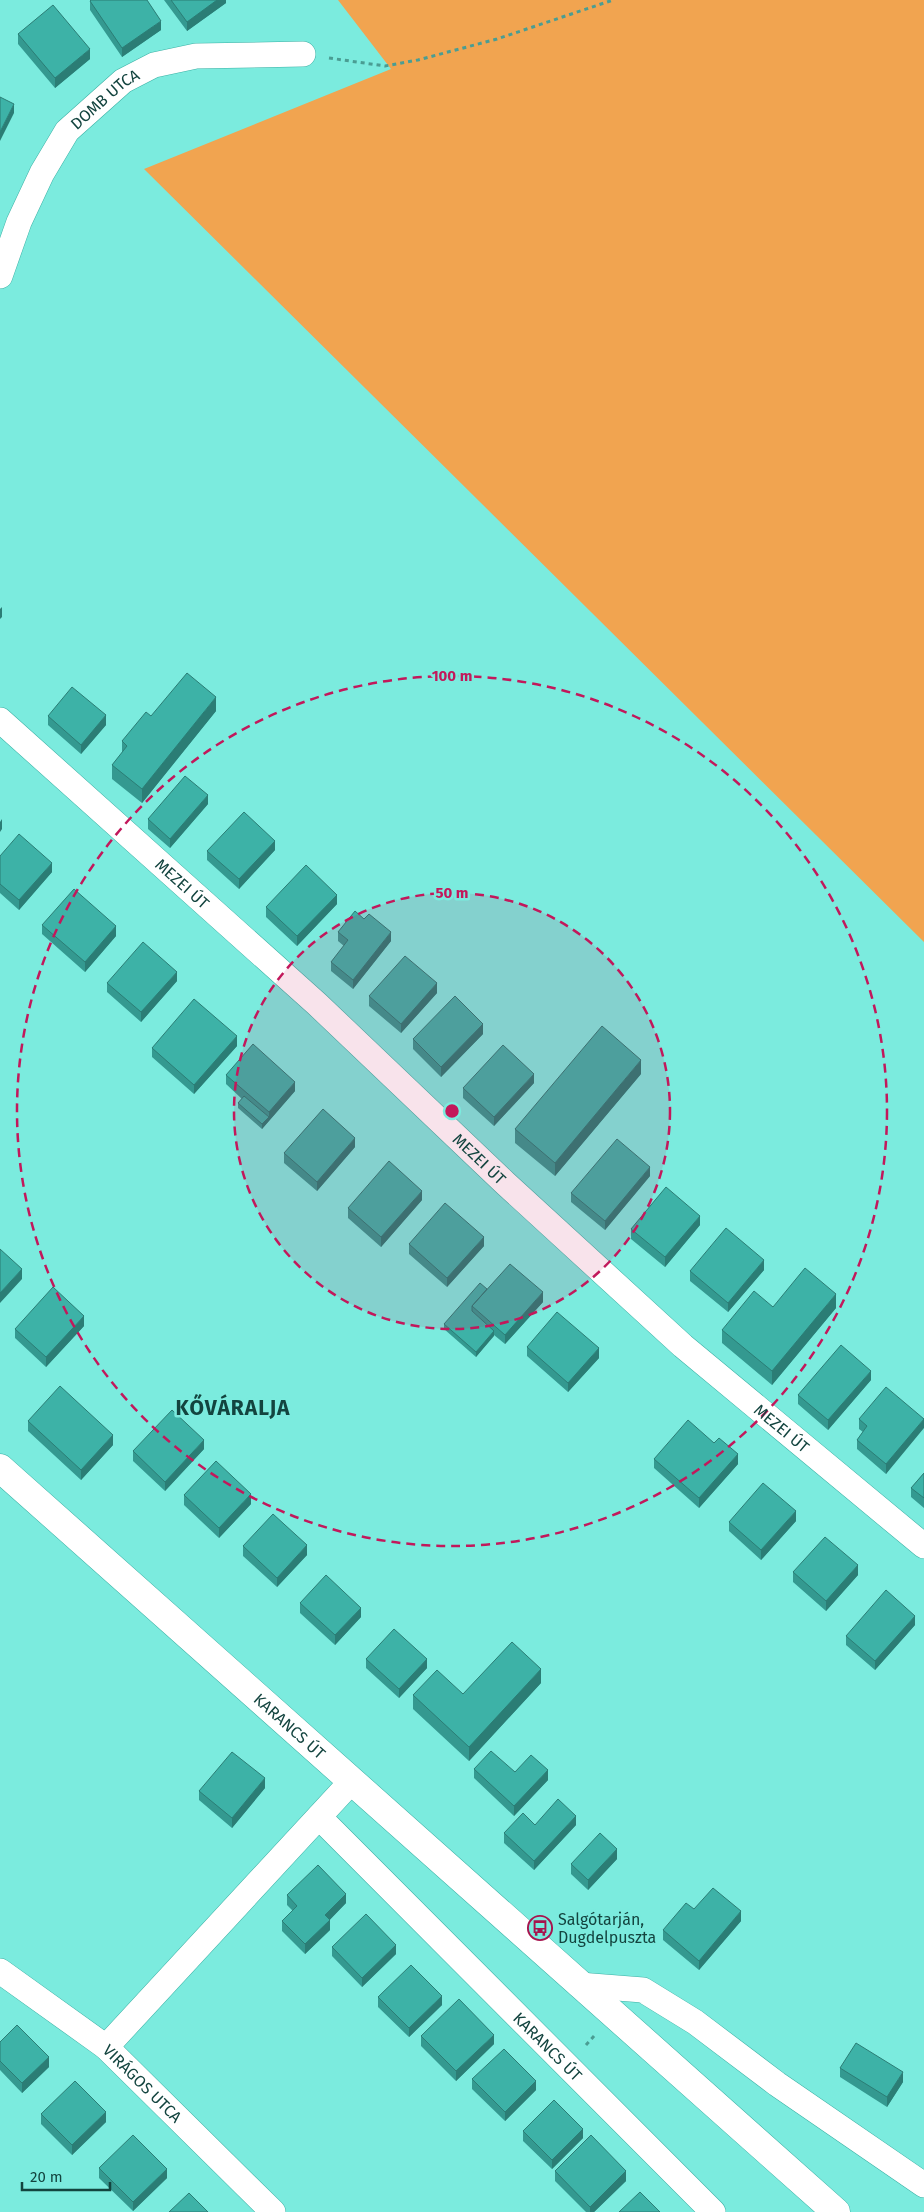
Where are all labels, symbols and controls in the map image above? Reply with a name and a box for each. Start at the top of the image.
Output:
street label: DOMB UTCA [66,64,143,133]
text: 100 m [432,667,472,685]
street label: MEZEI ÚT [152,855,214,913]
text: 50 m [435,884,469,902]
centre of rings [443,1102,461,1120]
street label: MEZEI ÚT [449,1129,510,1189]
district label: KŐVÁRALJA [176,1393,291,1421]
street label: MEZEI ÚT [751,1400,814,1457]
street label: KARANCS ÚT [250,1689,330,1763]
place label: Salgótarján, Dugdelpuszta [558,1910,656,1947]
bus stop icon: Salgótarján, Dugdelpuszta [527,1915,553,1941]
street label: KARANCS ÚT [510,2008,586,2085]
street label: VIRÁGOS UTCA [99,2040,187,2127]
scale bar [22,2160,110,2192]
text: 20 m [30,2168,63,2186]

